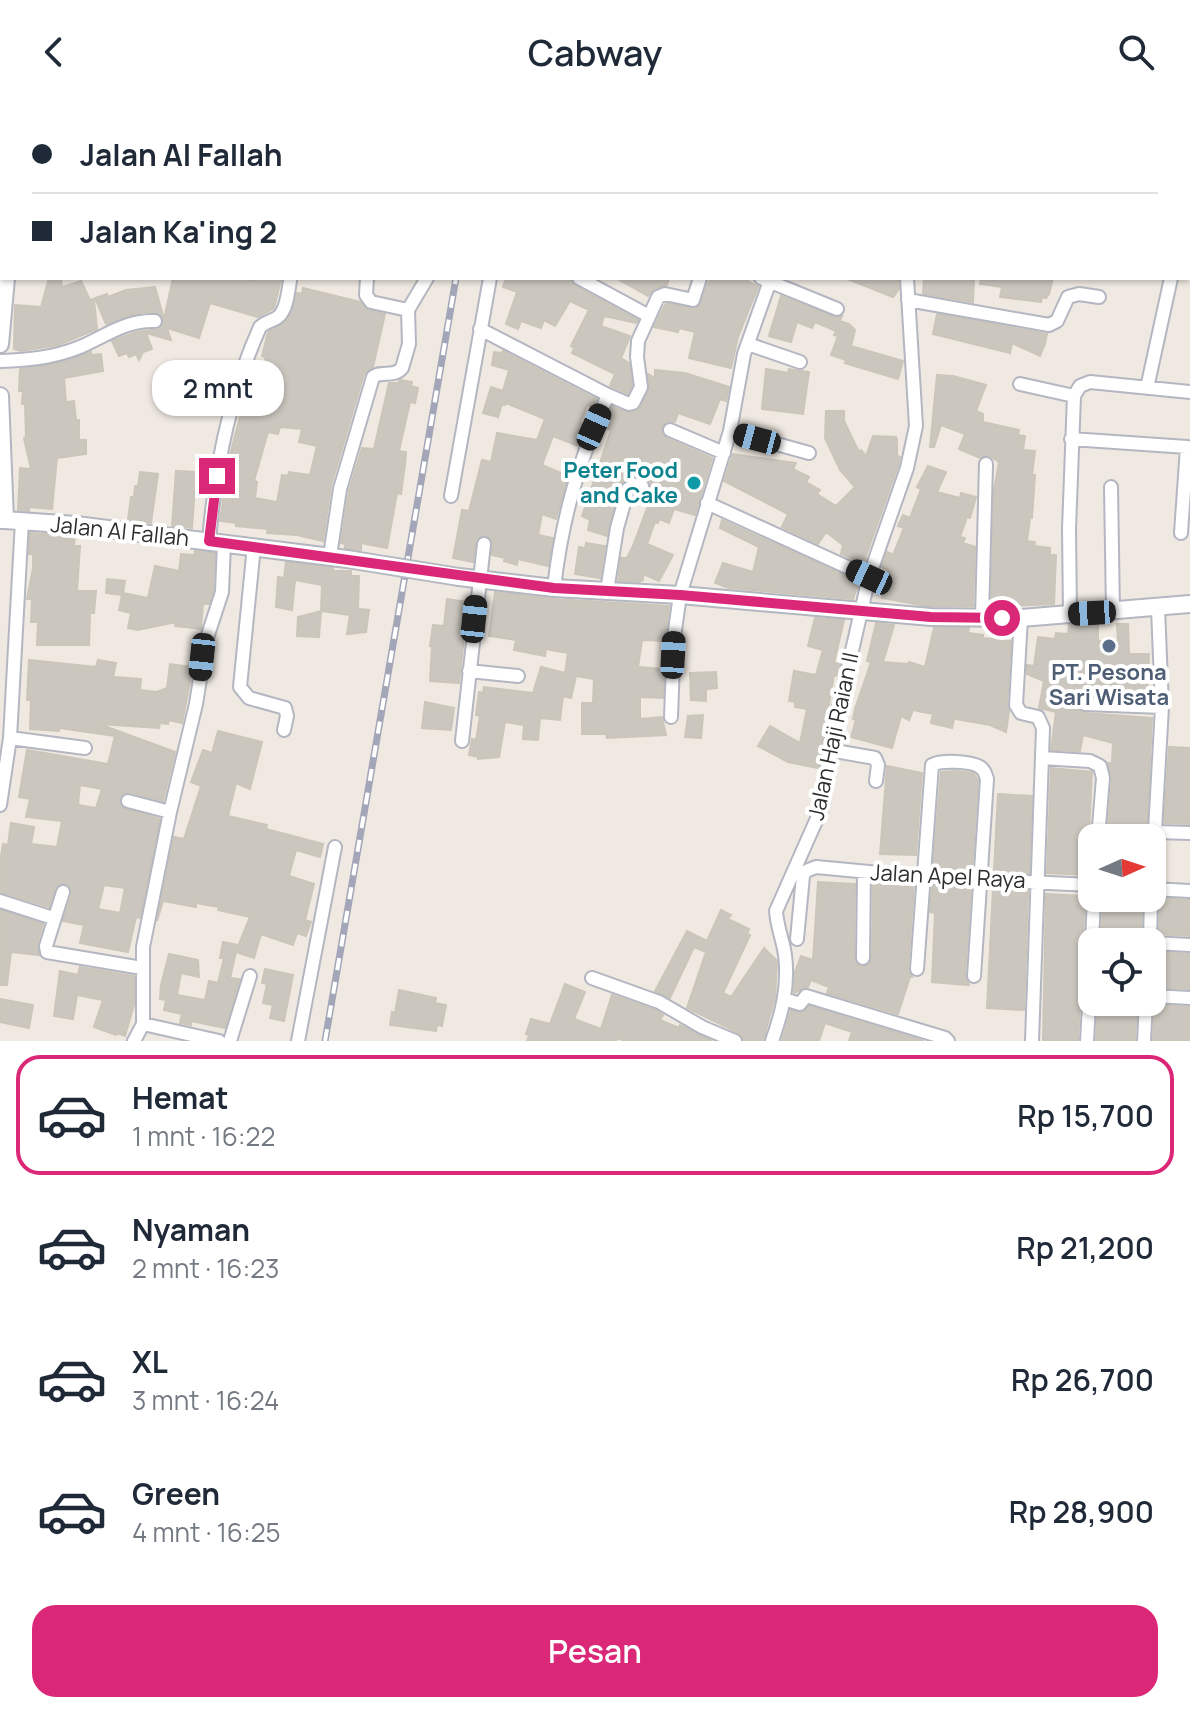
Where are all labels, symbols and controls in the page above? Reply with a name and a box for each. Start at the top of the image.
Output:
text: Cabway [528,28,662,77]
icon: back [32,30,76,74]
icon: search [1114,30,1158,74]
text: Jalan Al Fallah [80,134,283,175]
text: Jalan Ka'ing 2 [80,211,277,252]
callout: 2 mnt [151,360,283,416]
text: 2 mnt [183,370,253,406]
car [573,400,615,454]
car [731,421,783,457]
place label: Peter Food and Cake [564,455,678,510]
route end [199,458,235,494]
marker: Peter Food and Cake [685,474,703,492]
street label: Jalan Al Fallah [49,509,191,553]
car [842,556,896,598]
car [460,594,488,644]
route start [984,600,1020,636]
car [1067,600,1117,626]
car [660,630,686,680]
car [188,632,216,682]
marker: PT. Pesona Sari Wisata [1100,637,1118,655]
street label: Jalan Haji Raian II [801,649,865,823]
place label: PT. Pesona Sari Wisata [1049,657,1169,712]
north arrow [1078,824,1166,912]
map controls [1078,824,1166,1016]
street label: Jalan Apel Raya [870,857,1026,895]
button: locate [1078,928,1166,1016]
text: Hemat [132,1077,229,1118]
icon: car [36,1079,108,1151]
text: Rp 15,700 [1017,1095,1154,1136]
text: 1 mnt · 16:22 [132,1118,275,1154]
text: Nyaman [132,1209,250,1250]
icon: car [36,1211,108,1283]
text: Rp 21,200 [1016,1227,1154,1268]
text: 2 mnt · 16:23 [132,1250,279,1286]
text: XL [132,1341,168,1382]
icon: car [36,1343,108,1415]
text: Rp 26,700 [1011,1359,1154,1400]
text: 3 mnt · 16:24 [132,1382,279,1418]
text: Green [132,1473,220,1514]
icon: car [36,1475,108,1547]
text: Rp 28,900 [1009,1491,1154,1532]
text: 4 mnt · 16:25 [132,1514,281,1550]
button: Pesan [32,1605,1158,1697]

